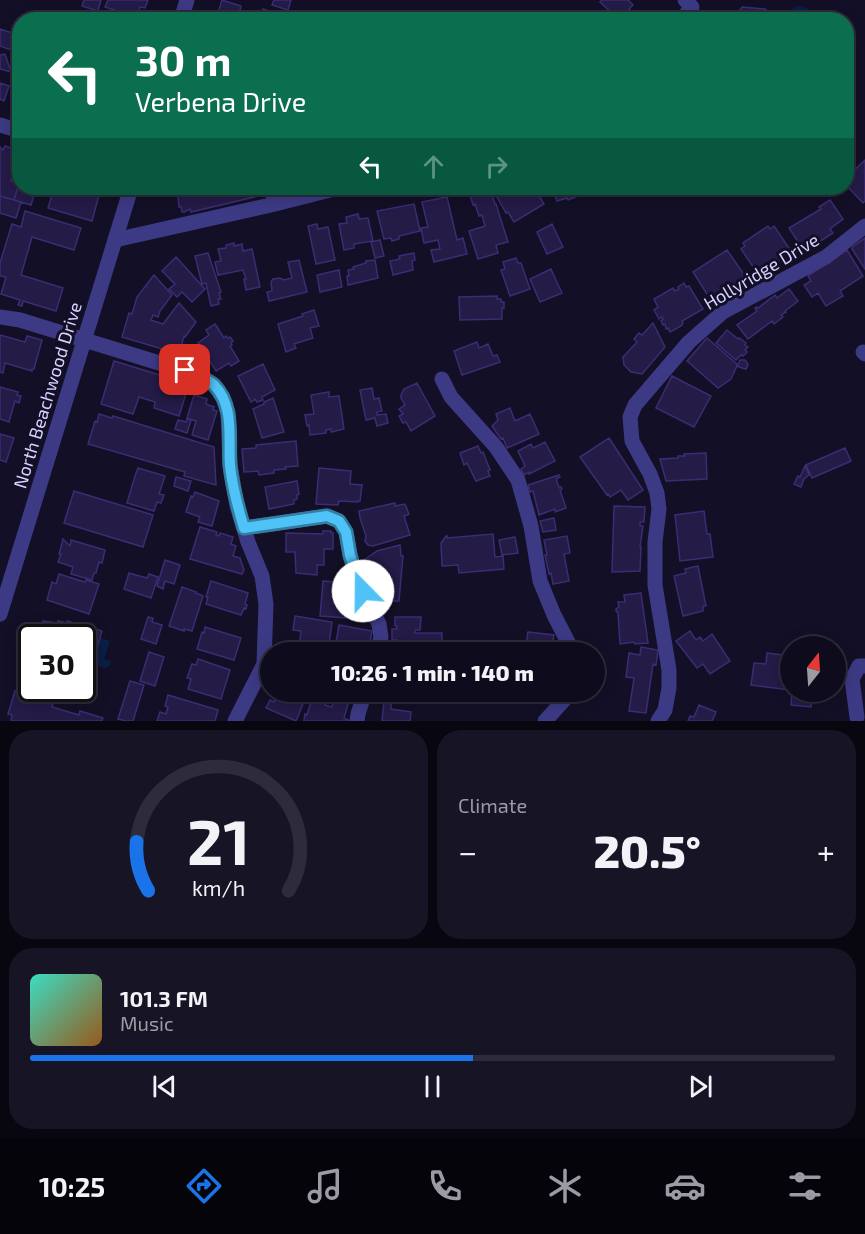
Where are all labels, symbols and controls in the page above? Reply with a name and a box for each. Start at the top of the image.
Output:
text: 30 m [135,34,231,84]
icon: left [36,36,114,114]
text: Verbena Drive [135,85,306,117]
icon: left [354,150,387,183]
icon: ahead [417,150,450,183]
icon: right [480,150,513,183]
street label: Hollyridge Drive [699,228,823,314]
street label: North Beachwood Drive [8,299,86,491]
pin [159,344,210,395]
icon: arrive [168,353,201,386]
position arrow [331,559,395,623]
speed limit sign: 30 [18,624,96,702]
north arrow [780,636,846,702]
map controls [780,636,846,702]
text: 10:26 · 1 min · 140 m [331,659,534,685]
text: Climate [458,793,527,817]
text: 21 [187,803,250,878]
text: 20.5° [593,823,701,877]
text: − [458,831,477,871]
text: + [817,831,835,871]
text: km/h [192,876,245,901]
text: 101.3 FM [120,985,208,1011]
text: Music [120,1011,174,1035]
icon: previous [148,1070,181,1103]
icon: pause [416,1070,449,1103]
icon: next [684,1070,717,1103]
icon: directions [183,1165,225,1207]
icon: music [304,1165,346,1207]
icon: phone [424,1165,466,1207]
icon: climate [544,1165,586,1207]
icon: car [664,1165,706,1207]
icon: filters [784,1165,826,1207]
text: 10:25 [39,1170,105,1202]

